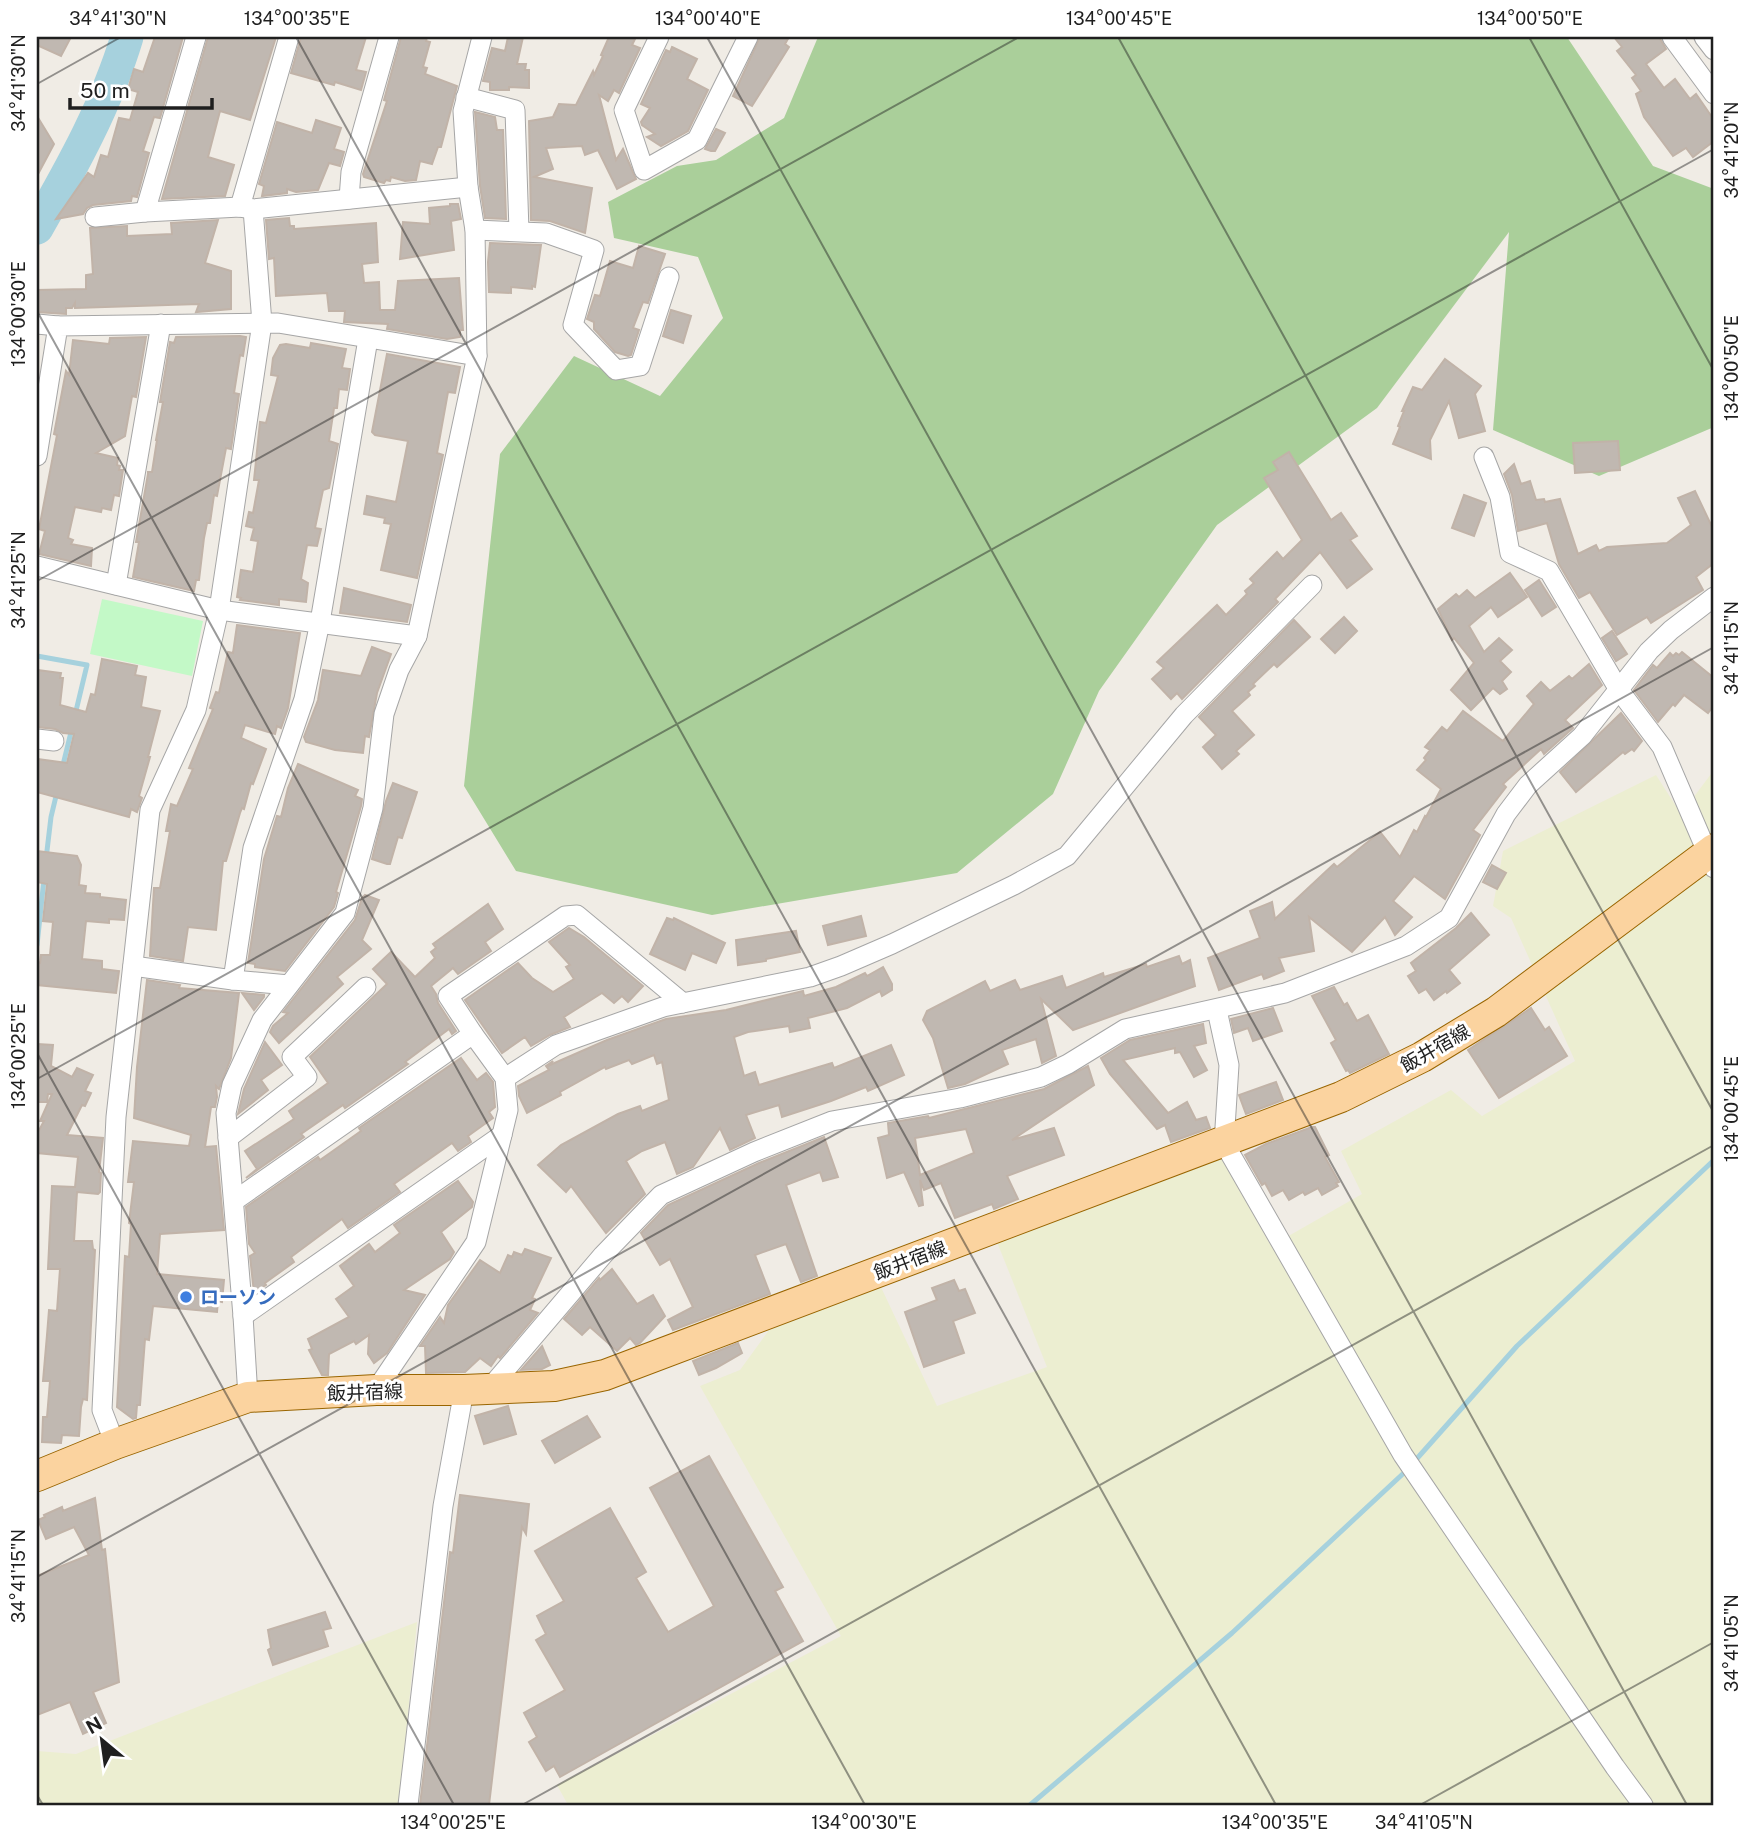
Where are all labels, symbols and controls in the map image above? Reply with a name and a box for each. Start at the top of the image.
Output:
text: 34°41'30"N [69,8,167,29]
text: 134°00'35"E [244,8,350,29]
text: 134°00'40"E [655,8,761,29]
text: 134°00'45"E [1066,8,1172,29]
text: 134°00'50"E [1477,8,1583,29]
text: 34°41'30"N [8,34,29,132]
scale bar [70,66,212,110]
text: 50 m [80,78,130,103]
text: 34°41'20"N [1721,101,1742,199]
text: 134°00'30"E [8,261,29,367]
text: 134°00'50"E [1721,315,1742,421]
text: 34°41'25"N [8,531,29,629]
text: 34°41'15"N [1721,601,1742,695]
text: 134°00'25"E [8,1003,29,1109]
street label: 飯井宿線 [1397,1019,1473,1077]
text: 134°00'45"E [1721,1056,1742,1162]
street label: 飯井宿線 [871,1236,949,1284]
place label: ローソン [200,1286,276,1308]
marker: ローソン [178,1289,194,1305]
street label: 飯井宿線 [327,1380,403,1404]
text: 34°41'15"N [8,1529,29,1623]
text: 34°41'05"N [1721,1594,1742,1692]
north arrow [66,1706,136,1776]
text: N [82,1712,106,1738]
text: 134°00'25"E [400,1812,506,1833]
text: 134°00'30"E [811,1812,917,1833]
text: 134°00'35"E [1222,1812,1328,1833]
text: 34°41'05"N [1375,1812,1473,1833]

